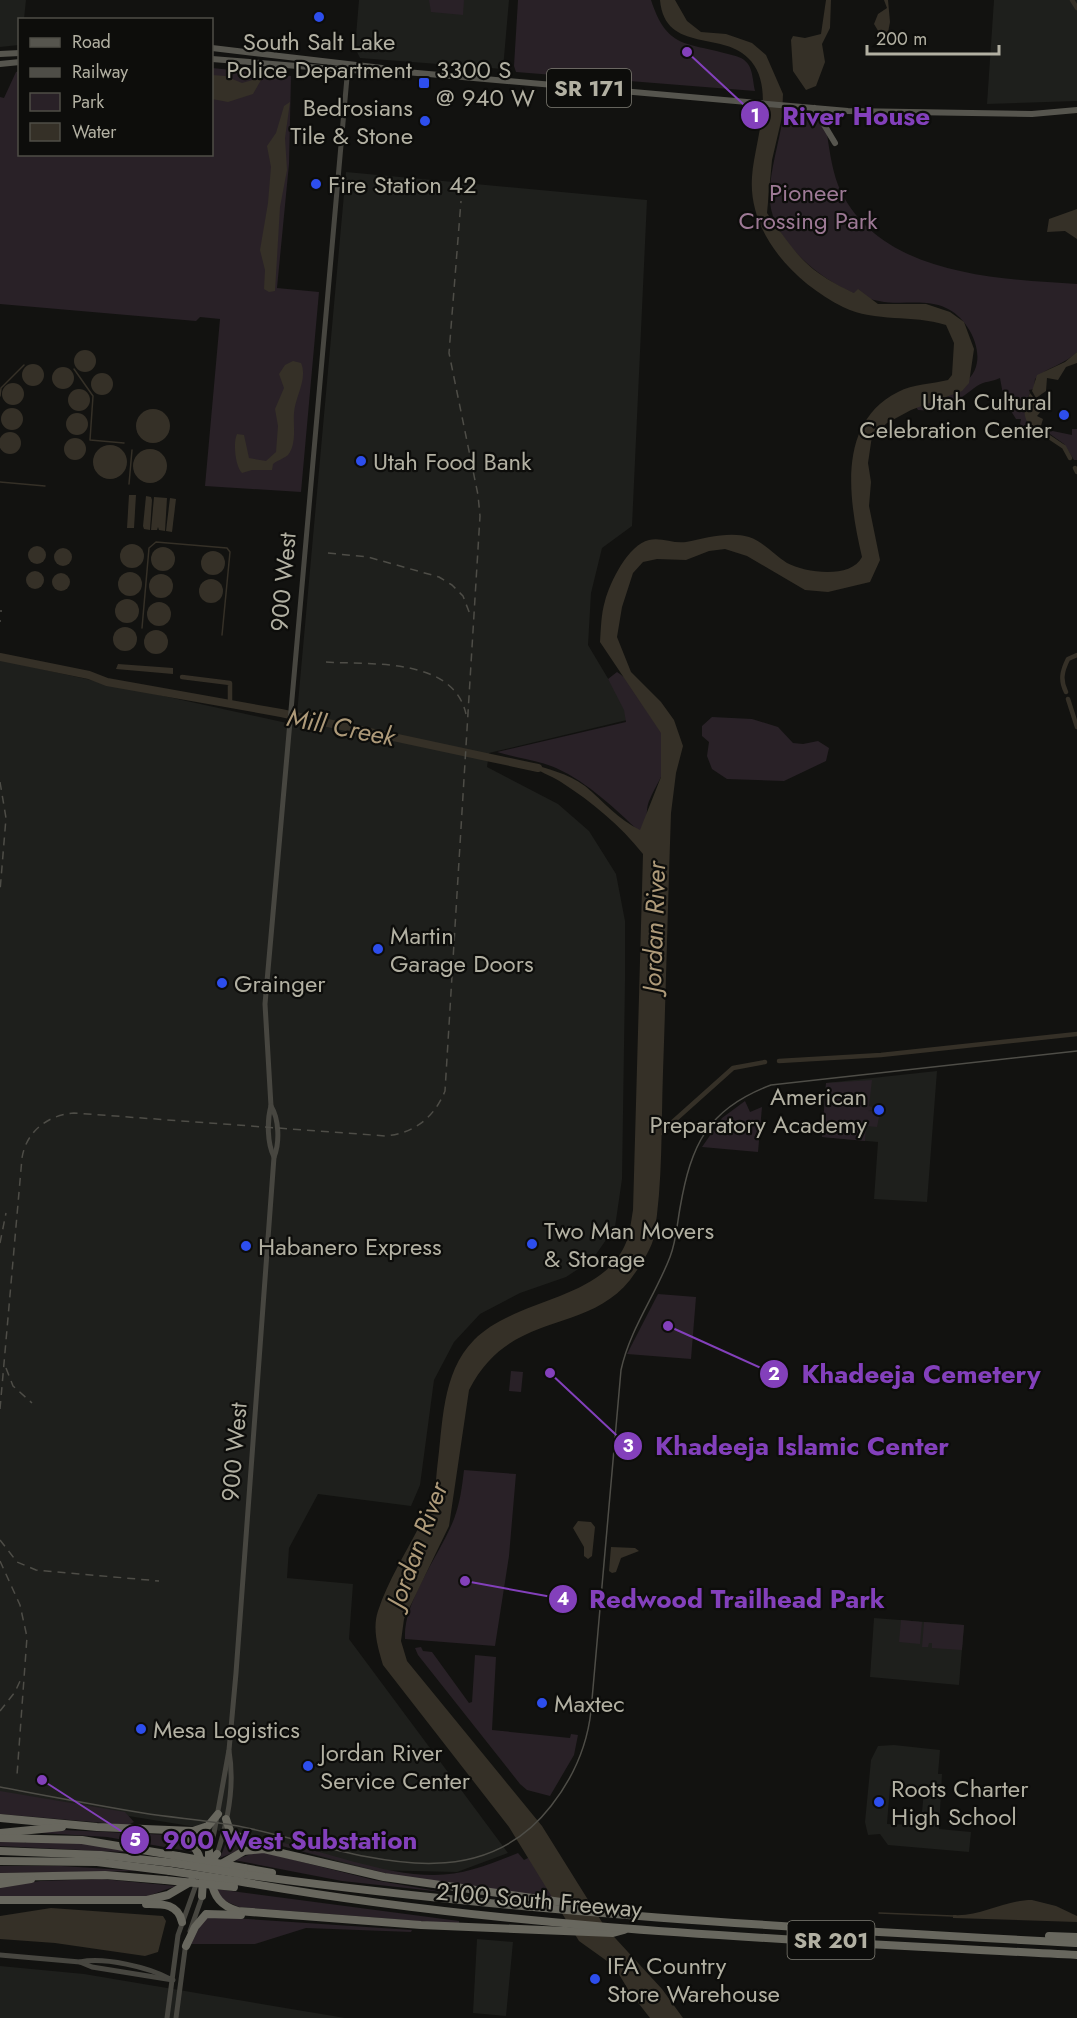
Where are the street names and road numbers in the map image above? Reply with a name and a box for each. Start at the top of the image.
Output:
road number: SR 171 [547,69,631,107]
street label: 900 West [261,531,305,633]
street label: 900 West [212,1401,256,1503]
street label: 2100 South Freeway [434,1874,644,1926]
road number: SR 201 [788,1921,874,1959]

